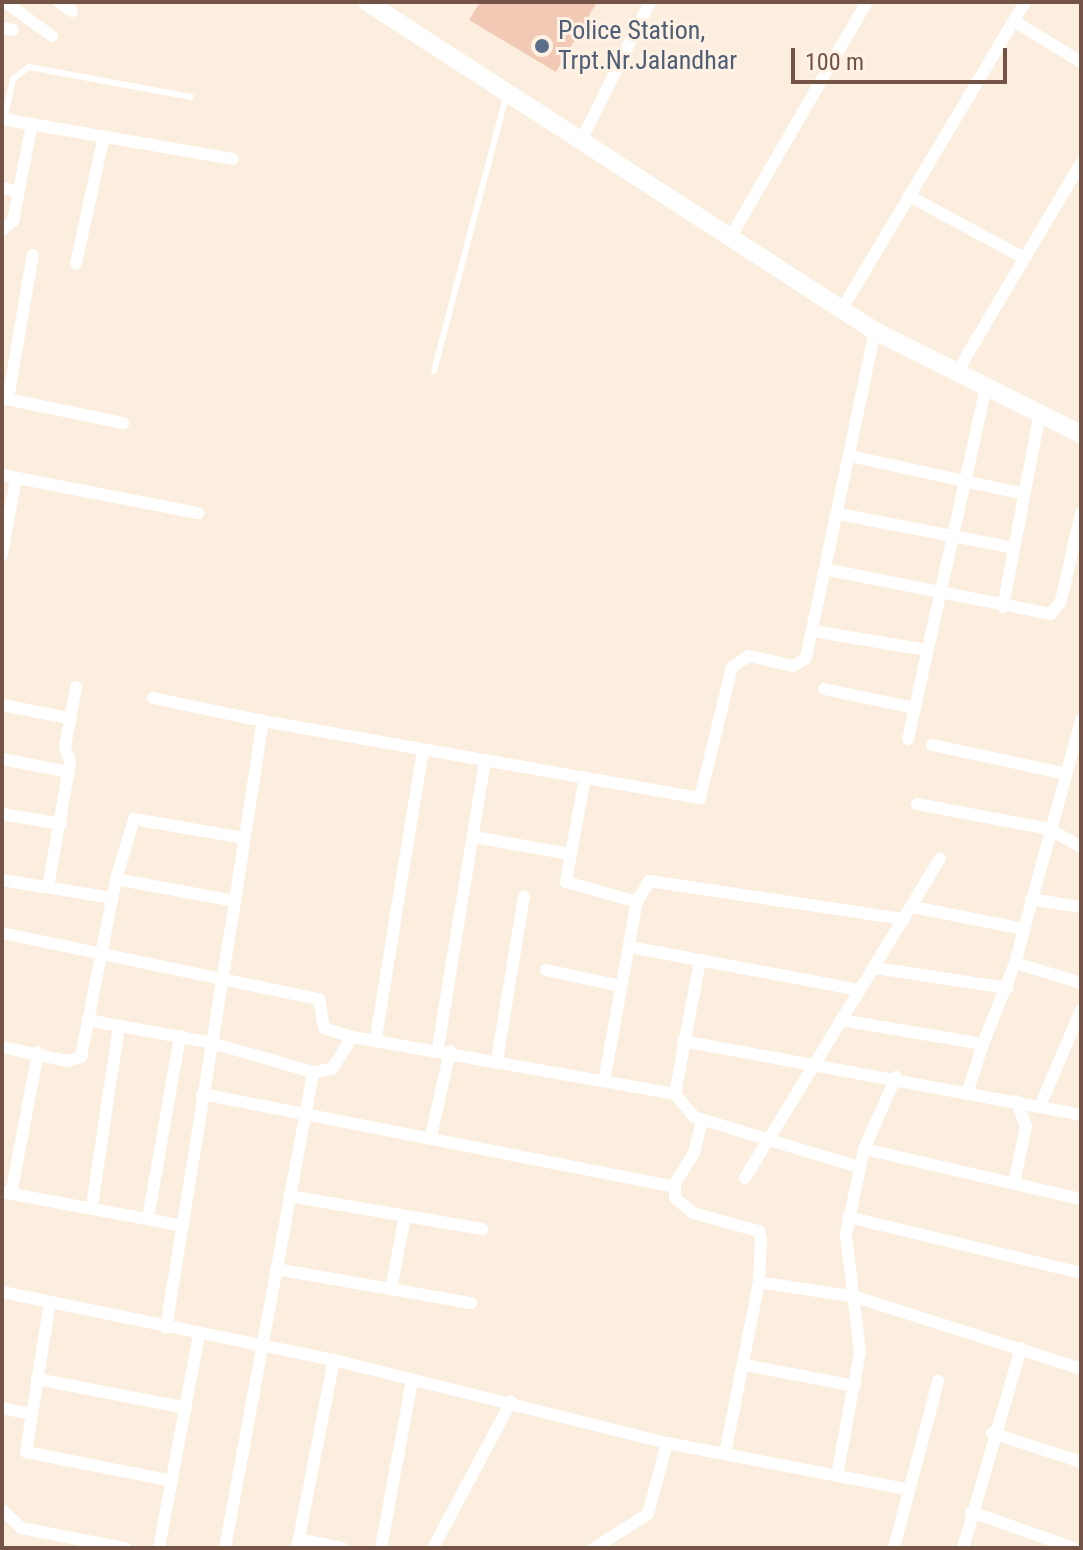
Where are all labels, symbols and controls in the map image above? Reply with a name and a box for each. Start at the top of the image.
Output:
place label: Police Station, Trpt.Nr.Jalandhar [558,15,737,76]
scale bar [795,32,1011,82]
marker: Police Station, Trpt.Nr.Jalandhar [533,37,551,55]
text: 100 m [805,48,864,76]

